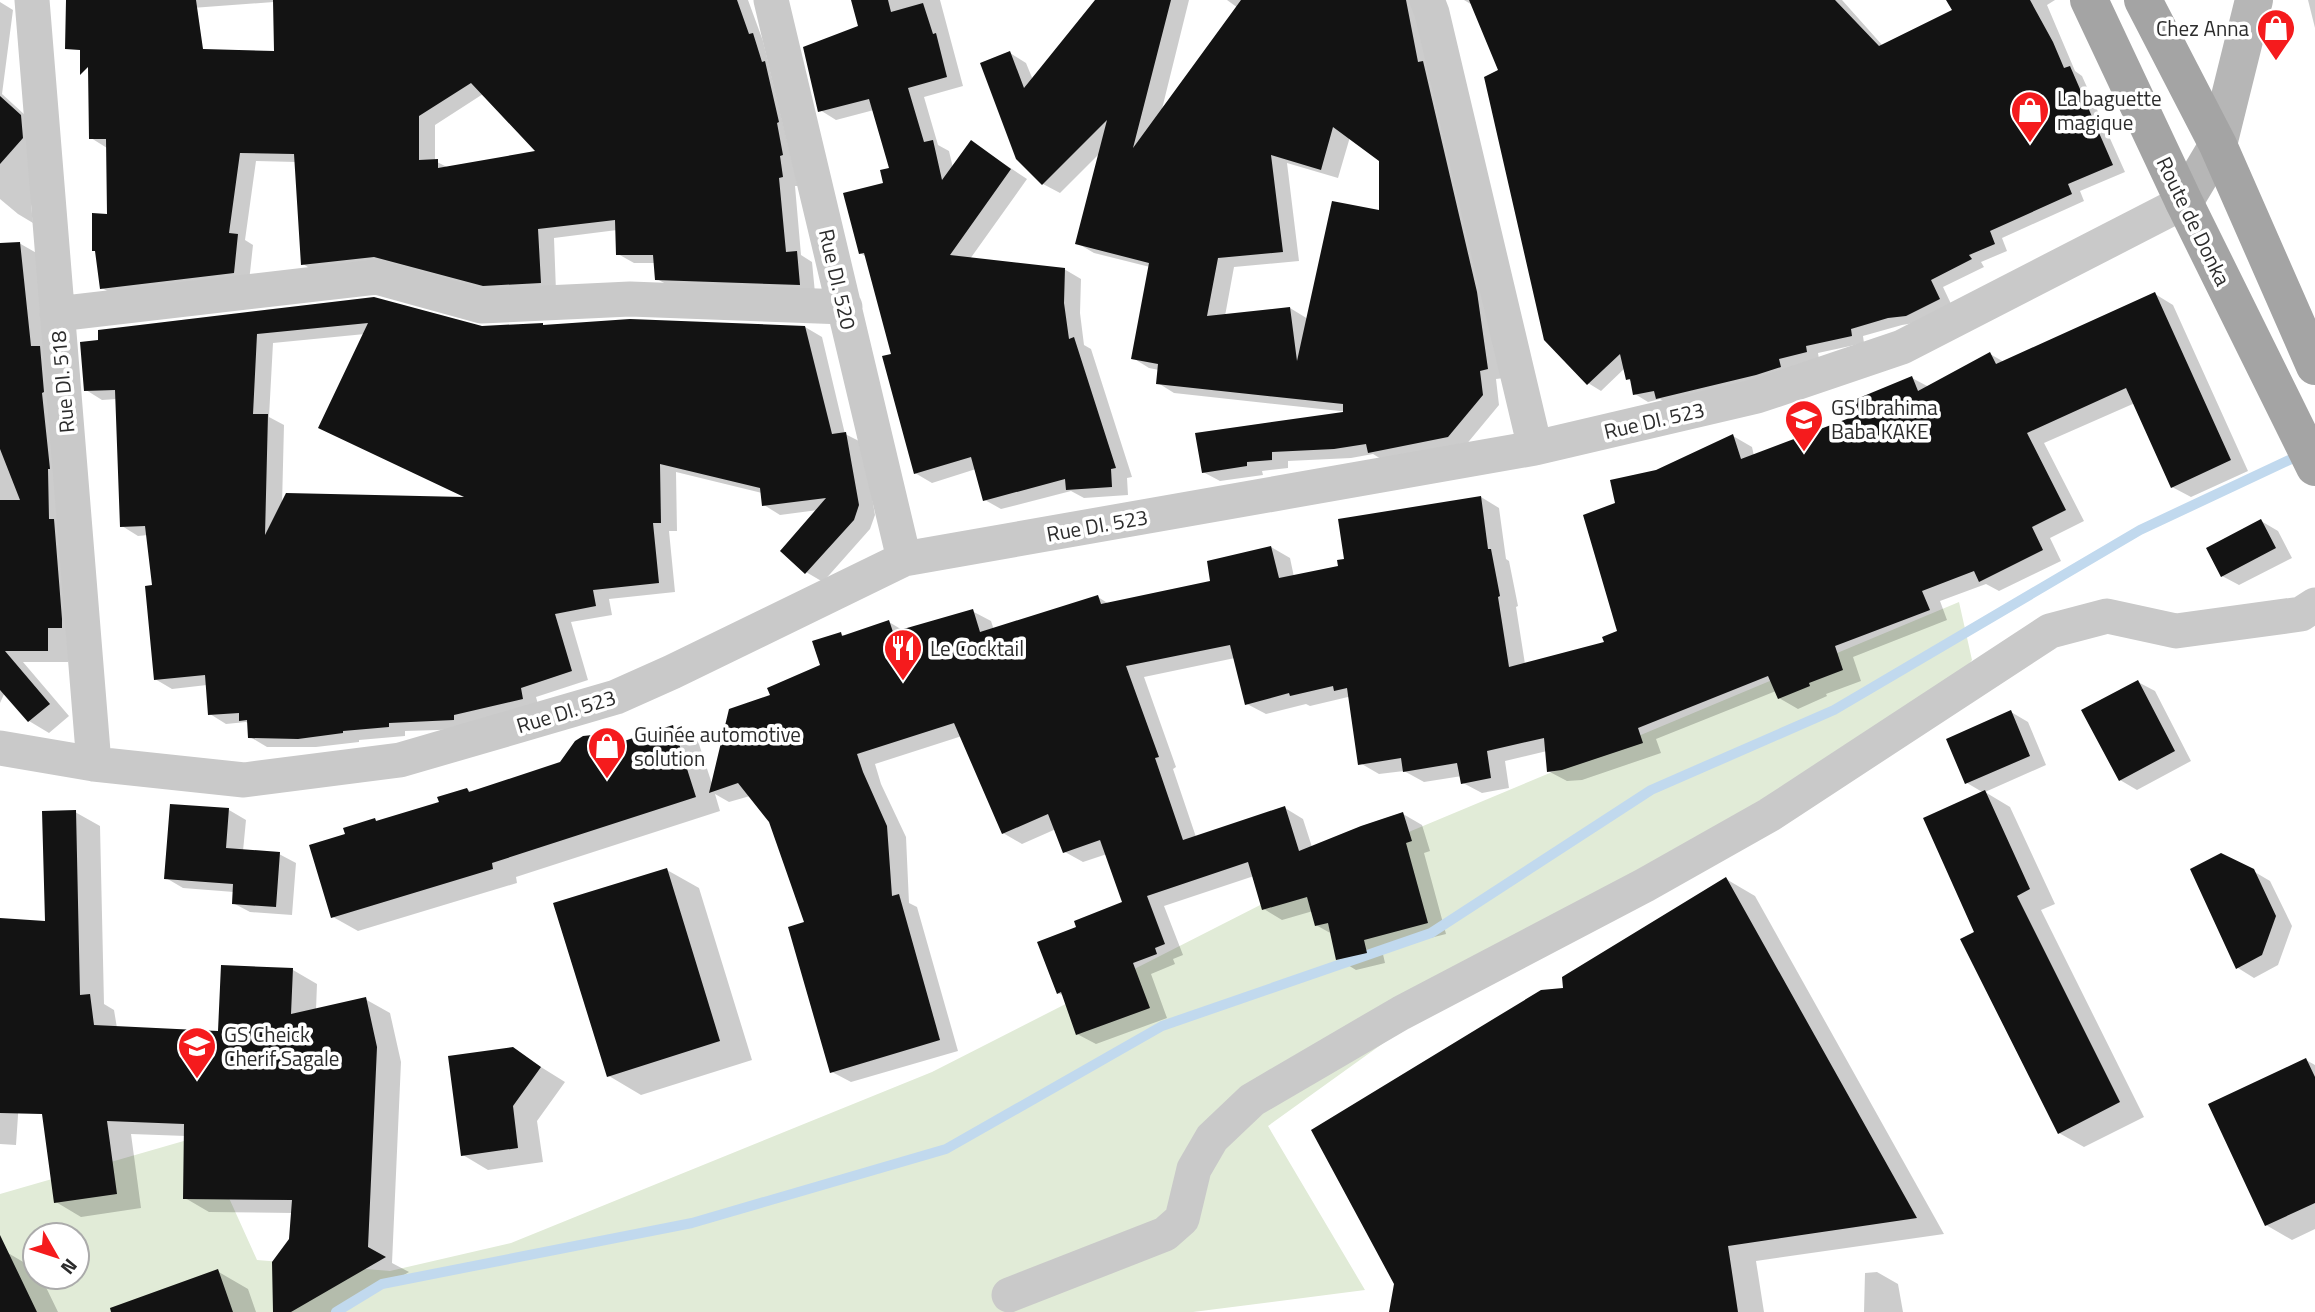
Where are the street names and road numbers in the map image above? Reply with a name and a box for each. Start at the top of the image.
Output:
street label: Route de Donka [2149,151,2239,292]
street label: Rue DI. 520 [811,226,865,332]
street label: Rue DI. 518 [42,329,82,434]
street label: Rue DI. 523 [1601,393,1707,447]
street label: Rue DI. 523 [1044,500,1150,550]
street label: Rue DI. 523 [512,681,620,741]

